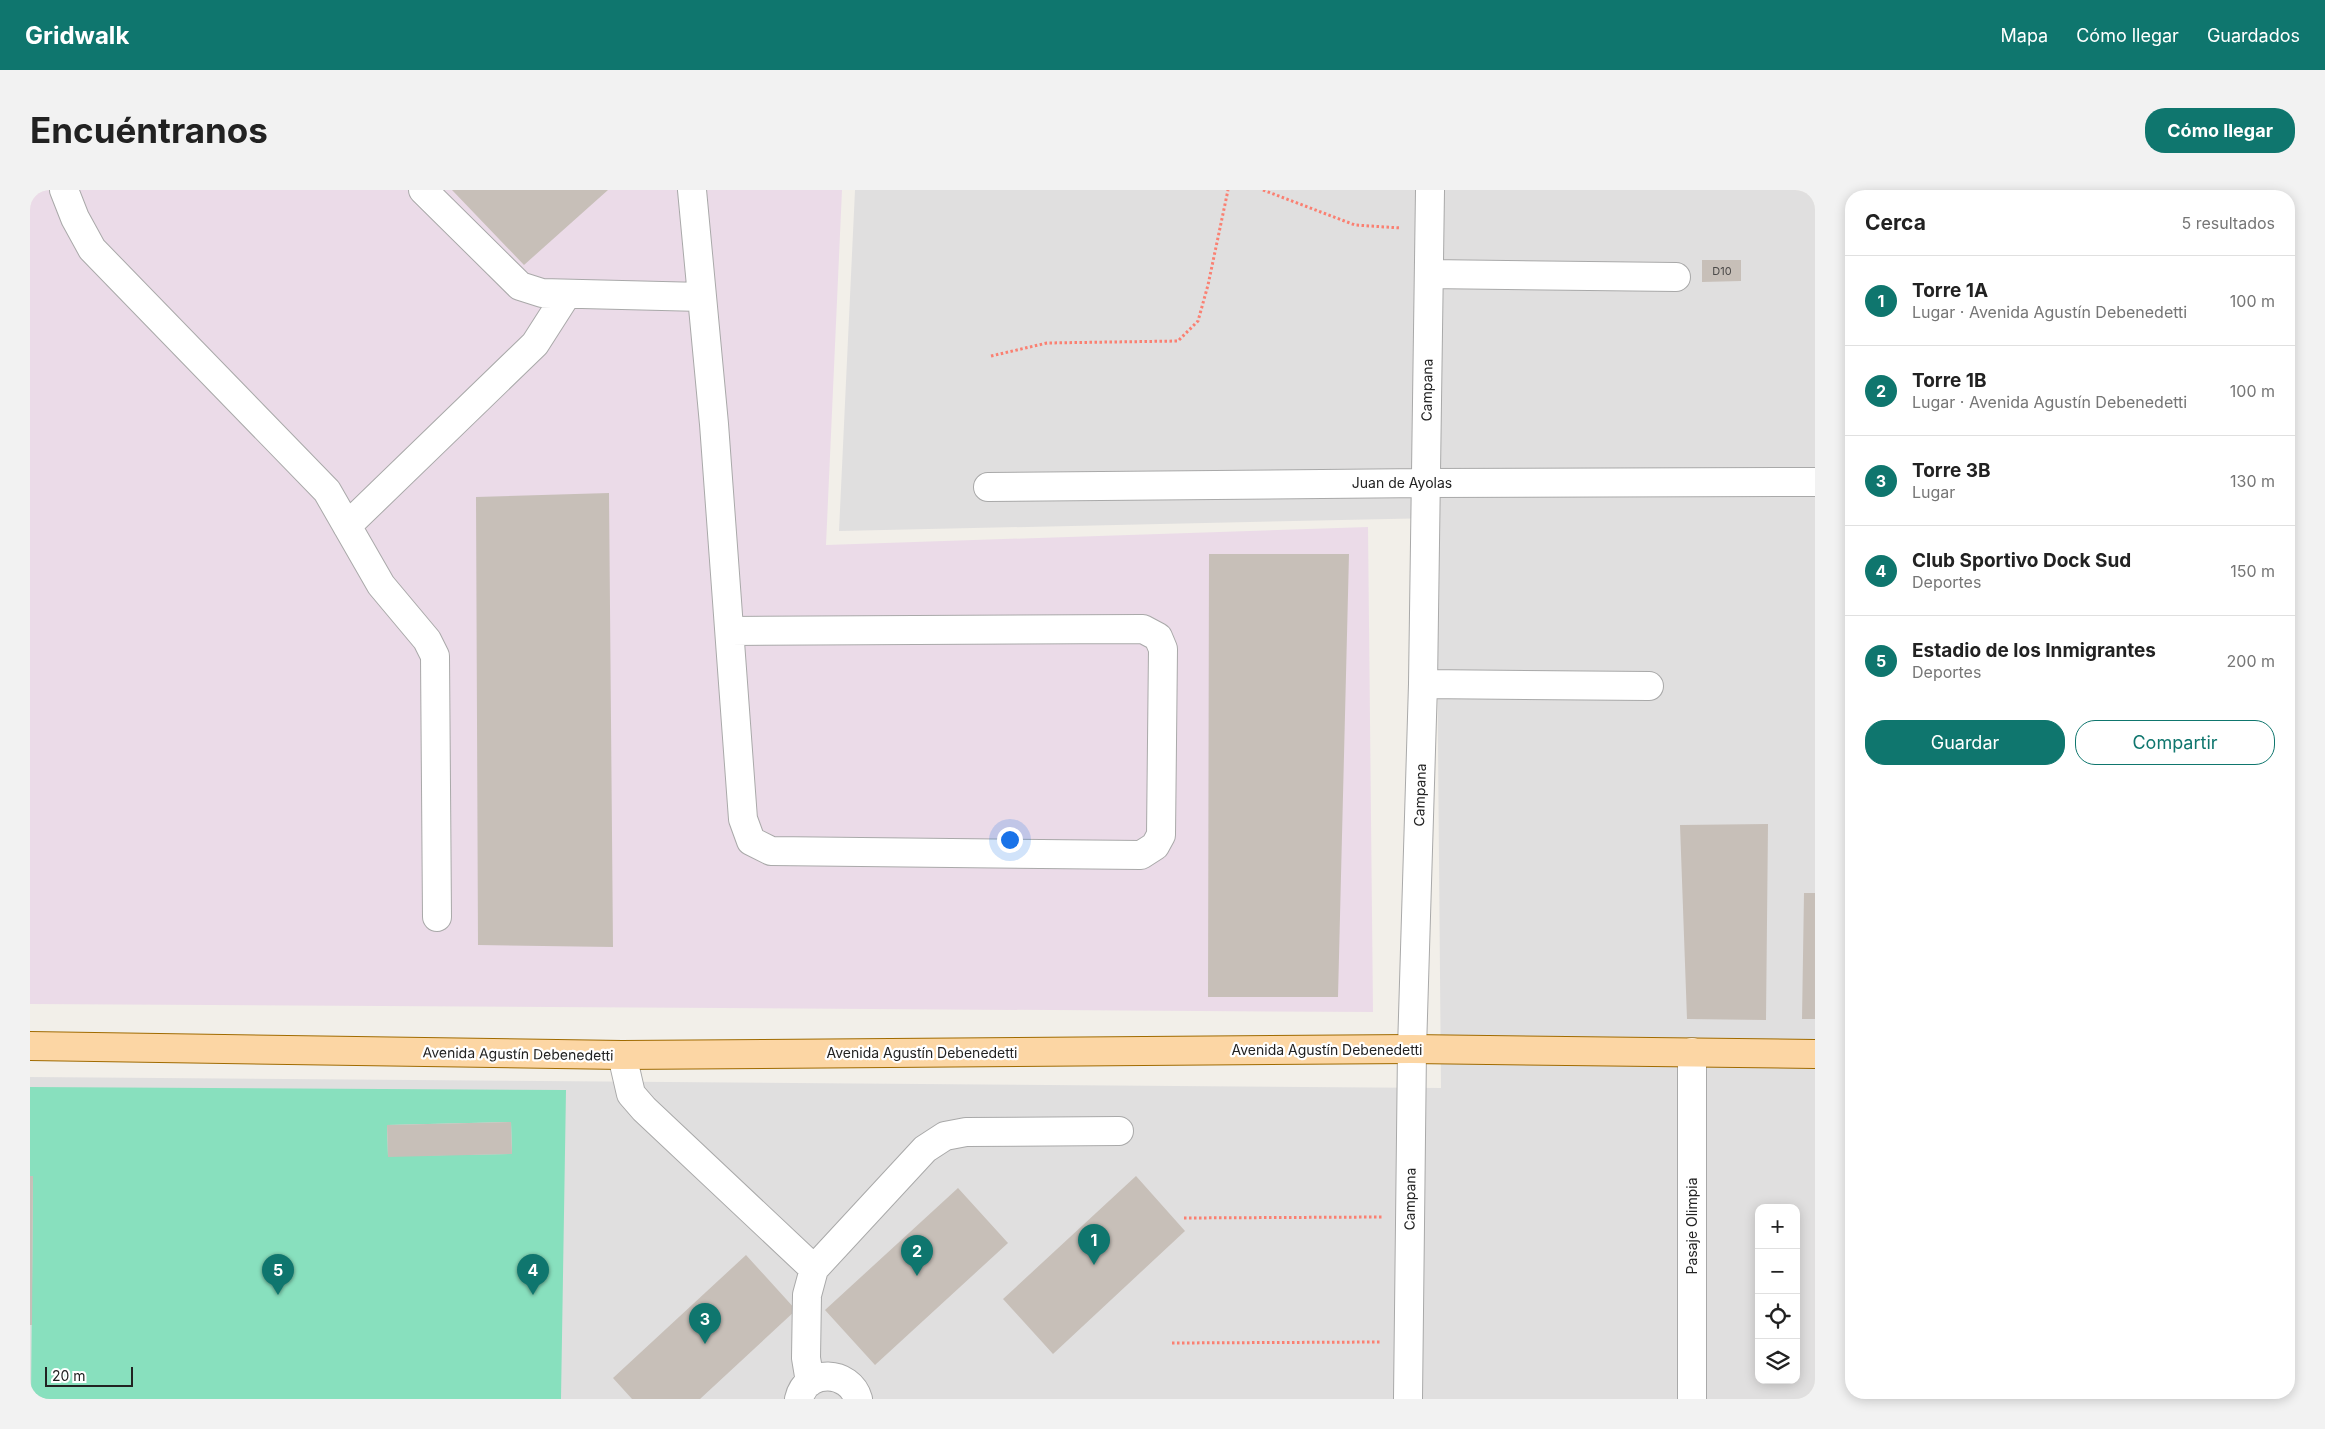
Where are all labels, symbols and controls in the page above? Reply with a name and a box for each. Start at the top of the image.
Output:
text: Gridwalk [25,21,129,50]
text: Mapa [2001,25,2048,46]
text: Cómo llegar [2076,25,2179,46]
text: Guardados [2207,25,2300,46]
button: Cómo llegar [2145,108,2295,153]
text: Encuéntranos [30,109,268,151]
text: Cerca [1865,210,1926,235]
text: 5 resultados [2182,213,2275,233]
house number: D10 [1712,264,1732,278]
text: Torre 1A [1912,279,1988,302]
text: 1 [1878,291,1884,311]
text: 100 m [2230,291,2275,311]
text: Lugar · Avenida Agustín Debenedetti [1912,302,2187,322]
street label: Campana [1417,358,1436,422]
text: Torre 1B [1912,369,1987,392]
text: 2 [1876,381,1886,401]
text: 100 m [2230,381,2275,401]
text: Lugar · Avenida Agustín Debenedetti [1912,392,2187,412]
text: Torre 3B [1912,459,1991,482]
text: 3 [1876,471,1886,491]
text: 130 m [2230,471,2275,491]
street label: Juan de Ayolas [1352,474,1452,491]
text: Lugar [1912,482,1955,502]
text: Club Sportivo Dock Sud [1912,549,2131,572]
text: 4 [1876,561,1886,581]
text: 150 m [2230,561,2275,581]
text: Deportes [1912,572,1981,592]
text: Estadio de los Inmigrantes [1912,639,2156,662]
text: 5 [1876,651,1886,671]
text: 200 m [2227,651,2275,671]
text: Deportes [1912,662,1981,682]
button: Guardar [1865,720,2065,765]
button: Compartir [2075,720,2275,765]
street label: Campana [1410,763,1429,827]
your location [997,827,1023,853]
street label: Avenida Agustín Debenedetti [1232,1041,1422,1058]
street label: Avenida Agustín Debenedetti [422,1043,614,1064]
street label: Avenida Agustín Debenedetti [827,1044,1017,1061]
street label: Campana [1400,1167,1419,1231]
street label: Pasaje Olimpia [1683,1177,1700,1275]
map controls [1755,1204,1800,1384]
button: + [1755,1204,1800,1249]
pin: 1 [1078,1224,1110,1265]
pin: 2 [901,1235,933,1276]
button: − [1755,1249,1800,1294]
pin: 5 [262,1254,294,1295]
pin: 4 [517,1254,549,1295]
button: locate [1755,1294,1800,1339]
pin: 3 [689,1303,721,1344]
button: layers [1755,1339,1800,1384]
scale bar [45,1364,132,1387]
text: 20 m [52,1367,86,1384]

